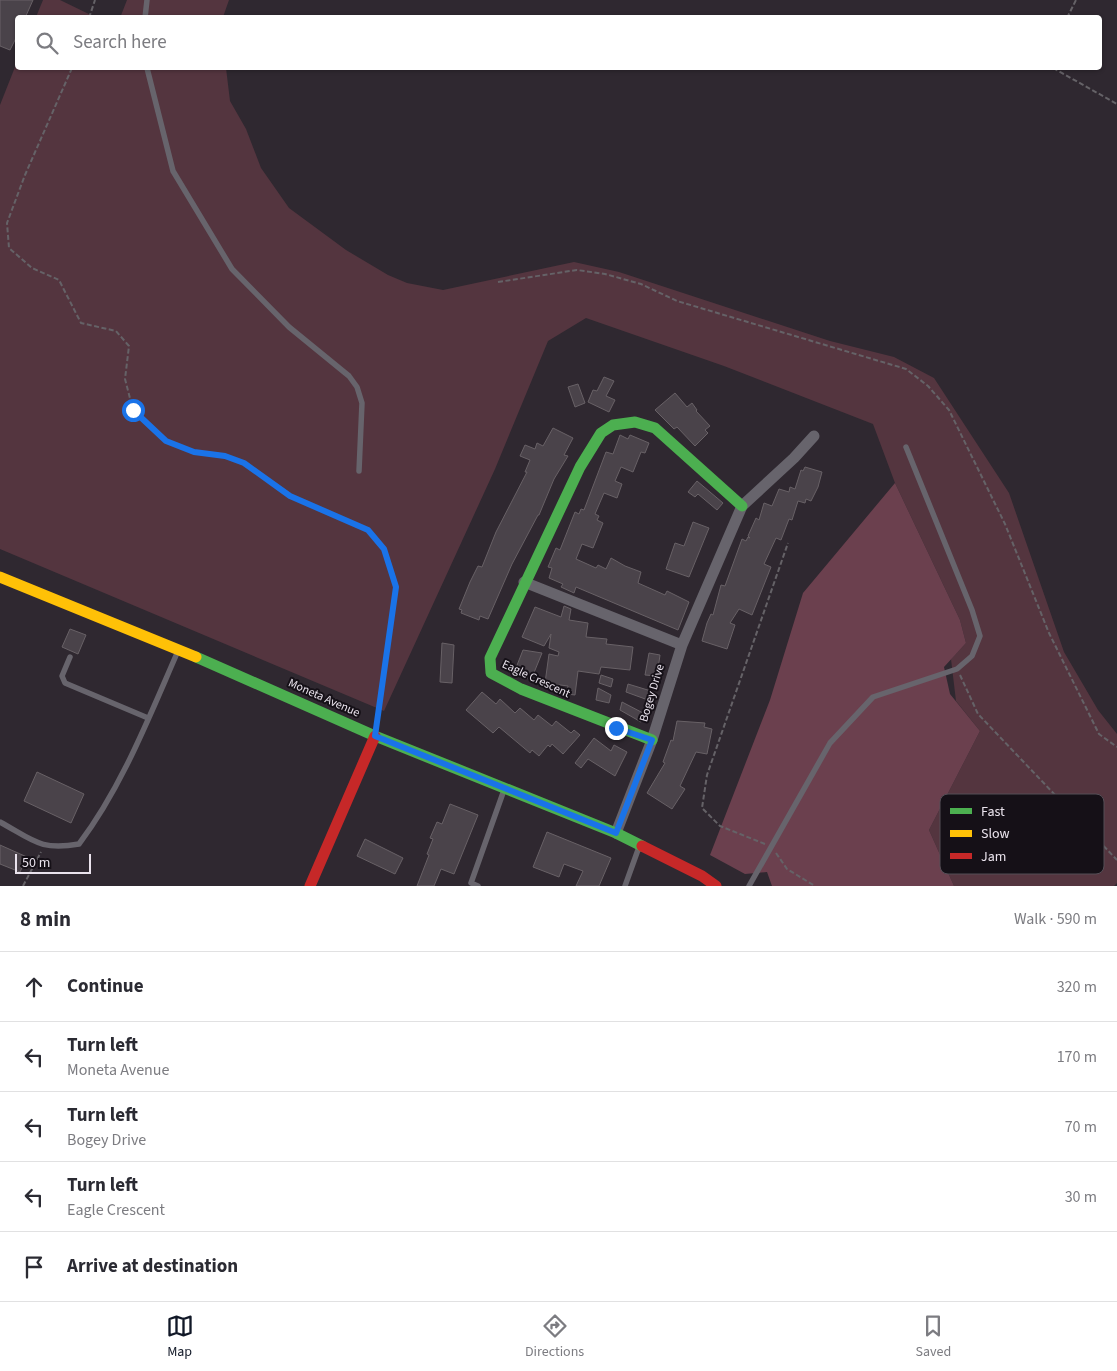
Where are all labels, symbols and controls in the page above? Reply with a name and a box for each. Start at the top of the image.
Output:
search box [15,15,1102,70]
icon: search [33,29,61,57]
text: Search here [73,29,167,56]
route start [122,399,145,422]
street label: Eagle Crescent [499,656,573,702]
street label: Bogey Drive [635,662,669,724]
street label: Moneta Avenue [285,675,363,721]
route end [605,717,628,740]
legend [940,794,1104,874]
text: Fast [981,802,1005,822]
text: Slow [981,824,1010,844]
text: Jam [981,847,1006,867]
scale bar [15,851,91,874]
text: 50 m [22,853,50,873]
text: 8 min [20,904,71,934]
text: Walk · 590 m [1014,908,1097,930]
icon: ahead [20,973,48,1001]
text: Continue [67,973,144,1000]
text: 320 m [1057,976,1097,998]
text: Turn left [67,1032,138,1059]
icon: left [20,1043,48,1071]
text: 170 m [1057,1046,1097,1068]
text: Moneta Avenue [67,1059,169,1081]
text: Turn left [67,1102,138,1129]
icon: left [20,1113,48,1141]
text: 70 m [1065,1116,1097,1138]
text: Bogey Drive [67,1129,146,1151]
text: Turn left [67,1172,138,1199]
icon: left [20,1183,48,1211]
text: 30 m [1065,1186,1097,1208]
text: Eagle Crescent [67,1199,165,1221]
icon: arrive [20,1253,48,1281]
text: Arrive at destination [67,1253,238,1280]
tab: Map [166,1312,194,1362]
tab: Directions [525,1312,584,1362]
tab: Saved [916,1312,951,1362]

